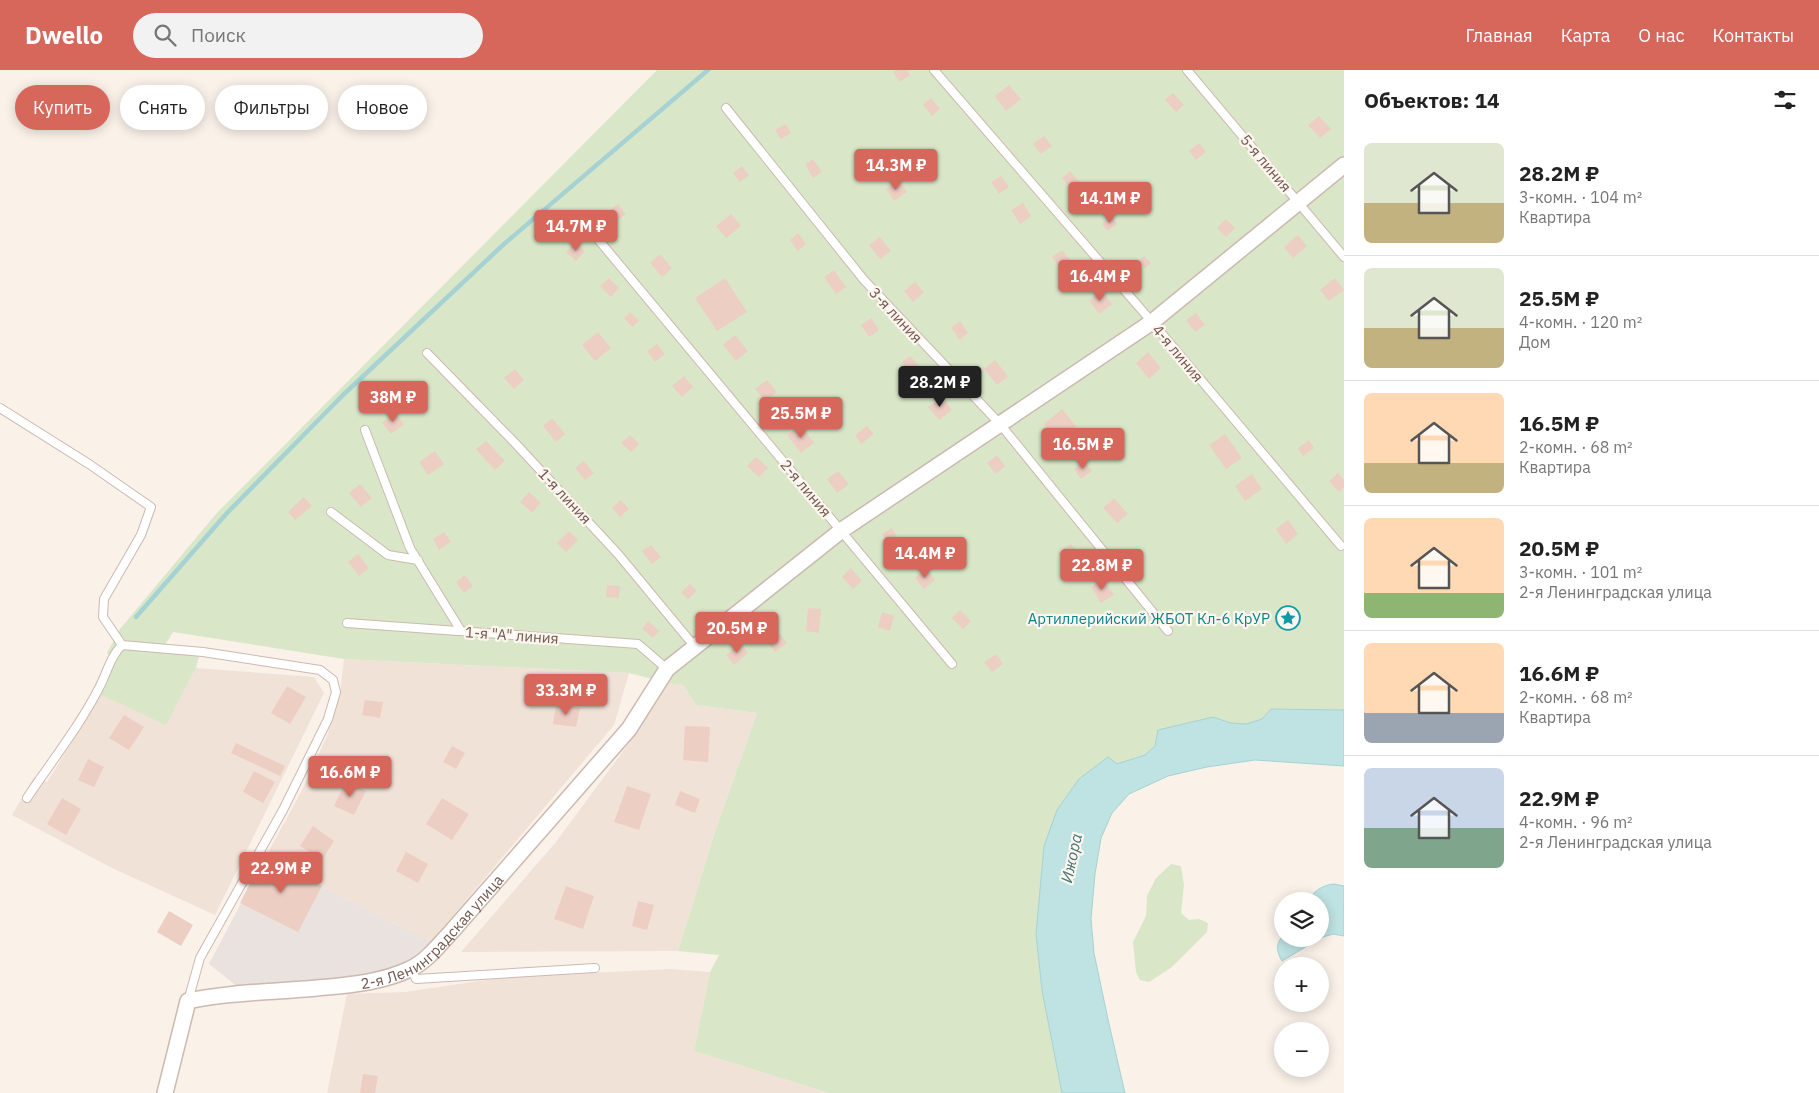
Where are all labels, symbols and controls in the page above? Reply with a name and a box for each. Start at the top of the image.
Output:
search box [133,13,483,58]
text: Dwello [25,19,103,51]
icon: search [151,21,179,49]
text: Поиск [191,23,246,47]
text: Главная [1465,24,1533,47]
text: Карта [1561,24,1610,47]
text: О нас [1638,24,1685,47]
text: Контакты [1713,24,1794,47]
chip: Купить [15,85,110,130]
chip: Снять [120,85,205,130]
chip: Фильтры [215,85,328,130]
chip: Новое [338,85,427,130]
text: Объектов: 14 [1364,86,1500,114]
icon: filters [1771,86,1799,114]
street label: 5-я линия [1236,130,1296,196]
pin: 14.3M ₽ [850,148,942,191]
text: 14.3M ₽ [865,155,927,175]
text: 28.2M ₽ [1519,159,1599,187]
icon: home [1404,163,1464,223]
pin: 14.1M ₽ [1064,182,1156,224]
text: 3-комн. · 104 m² [1519,187,1642,207]
text: 14.1M ₽ [1079,188,1141,208]
text: Квартира [1519,207,1591,227]
pin: 14.7M ₽ [530,210,622,252]
text: 14.7M ₽ [545,216,607,236]
pin: 16.4M ₽ [1054,260,1146,302]
text: 16.4M ₽ [1069,266,1131,286]
street label: 3-я линия [865,283,927,347]
text: 25.5M ₽ [1519,284,1599,312]
icon: home [1404,288,1464,348]
text: 4-комн. · 120 m² [1519,312,1642,332]
street label: 4-я линия [1148,320,1208,386]
text: Дом [1519,332,1551,352]
pin: 28.2M ₽ [894,366,986,408]
text: 28.2M ₽ [909,372,971,392]
pin: 38M ₽ [358,380,428,423]
text: 38M ₽ [370,387,416,407]
pin: 25.5M ₽ [755,396,847,439]
text: 25.5M ₽ [770,403,832,423]
text: 16.5M ₽ [1519,409,1599,437]
icon: home [1404,413,1464,473]
pin: 16.5M ₽ [1037,428,1129,470]
text: 16.5M ₽ [1052,434,1114,454]
text: 2-комн. · 68 m² [1519,437,1633,457]
street label: 2-я линия [776,455,836,521]
text: Квартира [1519,457,1591,477]
street label: 1-я линия [534,464,596,528]
text: 20.5M ₽ [1519,534,1599,562]
pin: 14.4M ₽ [879,536,971,579]
icon: home [1404,538,1464,598]
text: 14.4M ₽ [894,543,956,563]
pin: 22.8M ₽ [1056,548,1148,591]
text: 22.8M ₽ [1071,555,1133,575]
text: 3-комн. · 101 m² [1519,562,1642,582]
text: 2-я Ленинградская улица [1519,582,1712,602]
place icon: Артиллерийский ЖБОТ Кл-6 КрУР [1275,605,1301,631]
place label: Артиллерийский ЖБОТ Кл-6 КрУР [1028,609,1270,628]
pin: 20.5M ₽ [691,612,783,654]
text: 20.5M ₽ [706,618,768,638]
street label: 1-я "А" линия [465,622,559,648]
text: 16.6M ₽ [1519,659,1599,687]
icon: home [1404,663,1464,723]
pin: 33.3M ₽ [520,674,612,716]
text: 33.3M ₽ [535,680,597,700]
text: 2-комн. · 68 m² [1519,687,1633,707]
text: Квартира [1519,707,1591,727]
pin: 16.6M ₽ [304,756,396,798]
text: 16.6M ₽ [319,762,381,782]
text: 22.9M ₽ [1519,784,1599,812]
icon: home [1404,788,1464,848]
text: 4-комн. · 96 m² [1519,812,1633,832]
water label: Ижора [1056,831,1086,885]
text: 2-я Ленинградская улица [1519,832,1712,852]
pin: 22.9M ₽ [235,852,327,894]
text: 22.9M ₽ [250,858,312,878]
street label: 2-я Ленинградская улица [359,870,507,993]
map controls [1274,892,1329,1077]
button: layers [1274,892,1329,947]
button: + [1274,957,1329,1012]
button: − [1274,1022,1329,1077]

